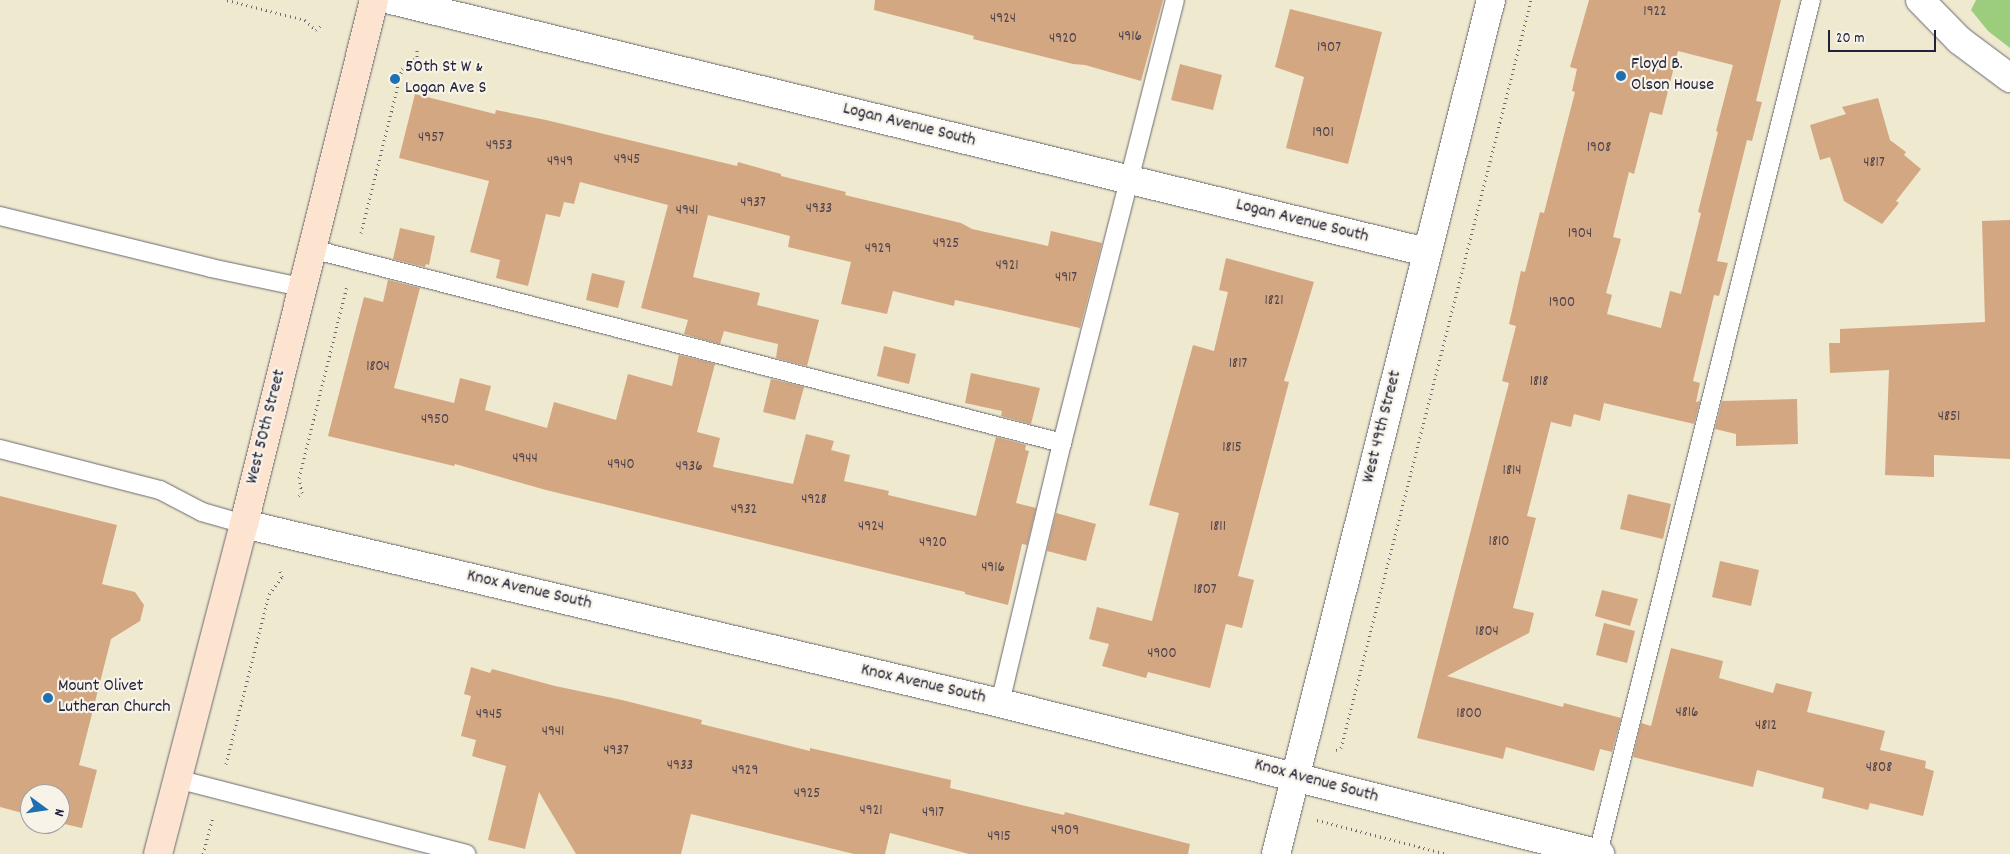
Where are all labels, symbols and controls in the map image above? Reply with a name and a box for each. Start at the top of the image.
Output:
house number: 1922 [1643,4,1667,22]
house number: 4924 [990,11,1016,29]
scale bar [1830,20,1938,52]
text: 20 m [1836,28,1864,50]
house number: 4916 [1118,29,1142,47]
house number: 4920 [1049,31,1077,49]
house number: 1907 [1317,40,1341,58]
place label: Floyd B. Olson House [1631,55,1714,98]
place label: 50th St W & Logan Ave S [405,58,486,100]
marker: Floyd B. Olson House [1615,70,1627,82]
marker: 50th St W & Logan Ave S [389,73,401,85]
street label: Logan Avenue South [840,99,978,153]
house number: 1901 [1312,125,1334,143]
house number: 4957 [418,130,444,148]
house number: 4953 [486,138,512,156]
house number: 1908 [1587,140,1611,158]
house number: 4945 [614,152,640,170]
house number: 4949 [547,154,573,172]
house number: 4817 [1863,155,1885,173]
house number: 4937 [740,195,766,213]
street label: Logan Avenue South [1233,195,1371,249]
house number: 4933 [806,201,832,219]
house number: 4941 [676,203,698,221]
house number: 1904 [1568,226,1592,244]
house number: 4925 [933,236,959,254]
house number: 4929 [865,241,891,259]
house number: 4921 [996,258,1018,276]
house number: 4917 [1055,270,1077,288]
house number: 1821 [1264,293,1284,311]
house number: 1900 [1549,295,1575,313]
house number: 1817 [1229,356,1247,374]
house number: 1804 [366,359,390,377]
street label: West 50th Street [242,367,292,487]
street label: West 49th Street [1359,369,1407,485]
house number: 1818 [1530,374,1548,392]
house number: 4851 [1938,409,1960,427]
house number: 4950 [421,412,449,430]
house number: 1815 [1222,440,1242,458]
house number: 4944 [512,451,538,469]
house number: 4940 [607,457,635,475]
house number: 4936 [675,459,703,477]
house number: 1814 [1503,463,1521,481]
house number: 4928 [801,492,827,510]
house number: 4932 [731,502,757,520]
house number: 4924 [858,519,884,537]
house number: 1811 [1210,519,1226,537]
house number: 1810 [1489,534,1509,552]
house number: 4920 [919,535,947,553]
house number: 4916 [981,560,1005,578]
street label: Knox Avenue South [465,566,593,616]
house number: 1807 [1193,582,1217,600]
house number: 1804 [1475,624,1499,642]
house number: 4900 [1147,646,1177,664]
street label: Knox Avenue South [859,660,987,710]
place label: Mount Olivet Lutheran Church [58,677,171,720]
marker: Mount Olivet Lutheran Church [42,692,54,704]
house number: 4816 [1676,705,1698,723]
house number: 1800 [1456,706,1482,724]
house number: 4945 [476,707,502,725]
house number: 4812 [1755,718,1777,736]
house number: 4941 [542,724,564,742]
house number: 4937 [603,743,629,761]
street label: Knox Avenue South [1252,755,1380,809]
house number: 4933 [667,758,693,776]
house number: 4808 [1866,760,1892,778]
house number: 4929 [732,763,758,781]
north arrow [20,784,70,834]
house number: 4925 [794,786,820,804]
house number: 4921 [860,803,882,821]
house number: 4917 [922,805,944,823]
text: N [48,807,69,818]
house number: 4909 [1051,823,1079,841]
house number: 4915 [987,829,1011,847]

